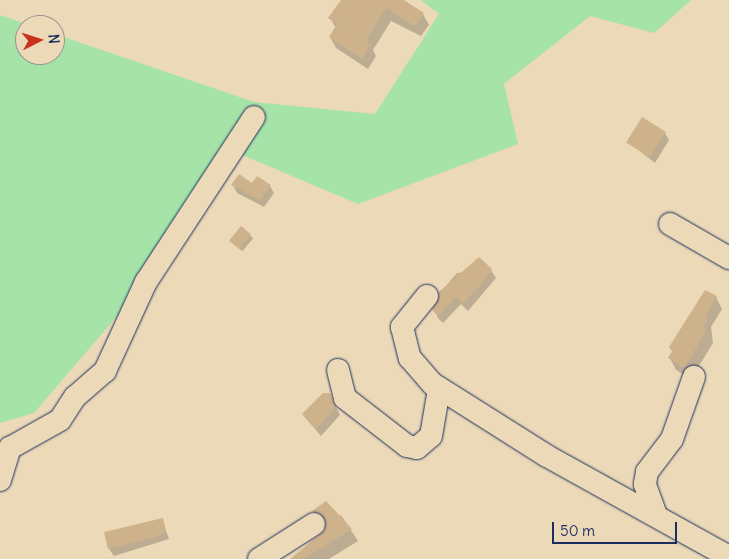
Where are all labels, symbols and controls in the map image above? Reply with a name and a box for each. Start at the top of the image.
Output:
north arrow [15,15,65,65]
text: N [45,33,63,44]
scale bar [554,512,679,544]
text: 50 m [560,521,595,540]

